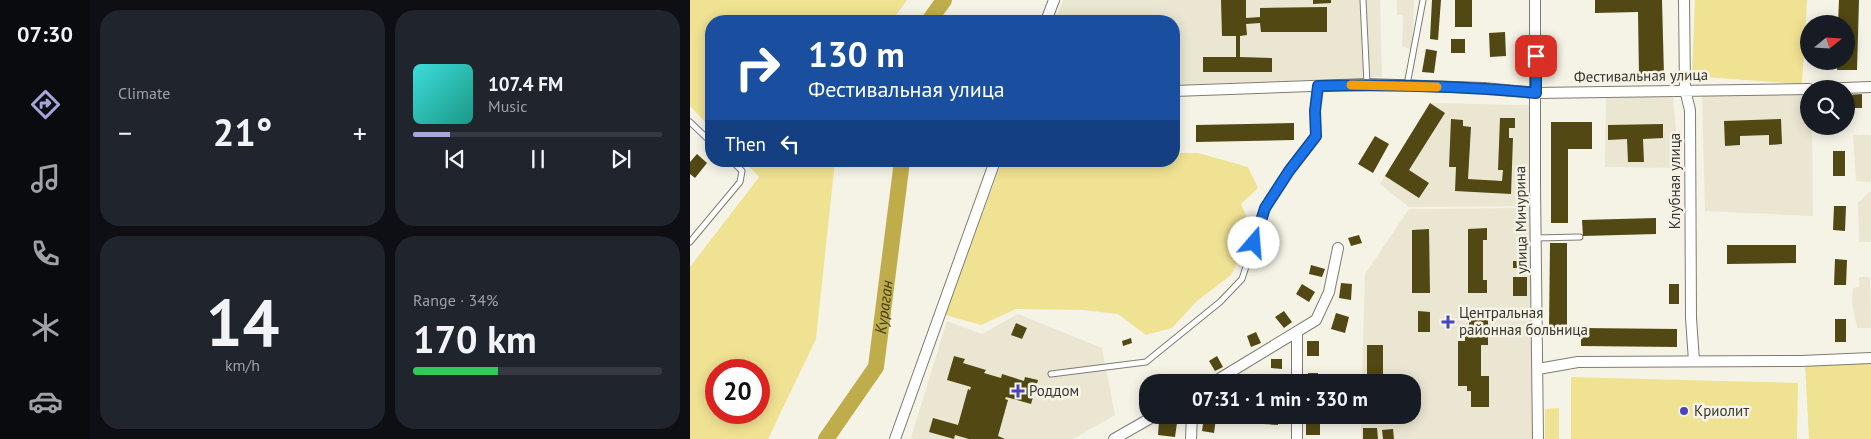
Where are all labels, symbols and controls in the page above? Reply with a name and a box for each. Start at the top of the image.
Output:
north arrow [1800,15,1855,70]
map controls [1800,15,1855,135]
text: 07:30 [17,20,73,48]
text: 130 m [808,31,905,77]
icon: right [725,35,790,100]
pin [1515,35,1557,77]
icon: arrive [1522,42,1550,70]
street label: Фестивальная улица [1574,65,1708,86]
text: 107.4 FM [488,72,563,96]
text: Фестивальная улица [808,75,1005,103]
button: search [1800,80,1855,135]
text: Climate [118,83,170,103]
icon: directions [28,87,63,122]
text: Music [488,96,528,116]
text: 21° [213,107,272,156]
text: − [118,114,132,151]
text: + [353,114,367,151]
icon: left [776,130,804,158]
text: Then [725,132,766,156]
street label: Клубная улица [1665,133,1684,229]
icon: previous [441,145,469,173]
icon: pause [524,145,552,173]
icon: next [607,145,635,173]
icon: music [28,161,63,196]
street label: улица Мичурина [1510,166,1531,274]
position arrow [1227,216,1279,268]
icon: phone [28,236,63,271]
water label: Кураган [870,278,897,335]
text: 14 [206,280,279,364]
text: Range · 34% [413,290,498,310]
place label: Центральная районная больница [1459,303,1588,339]
icon: climate [28,310,63,345]
text: 170 km [413,314,537,363]
marker: Центральная районная больница [1441,315,1455,329]
text: km/h [225,355,260,375]
speed limit sign: 20 [705,359,770,424]
place label: Роддом [1029,381,1079,400]
icon: car [28,384,63,419]
marker: Роддом [1011,384,1025,398]
text: 07:31 · 1 min · 330 m [1192,387,1368,411]
place label: Криолит [1694,401,1749,420]
marker: Криолит [1678,405,1690,417]

